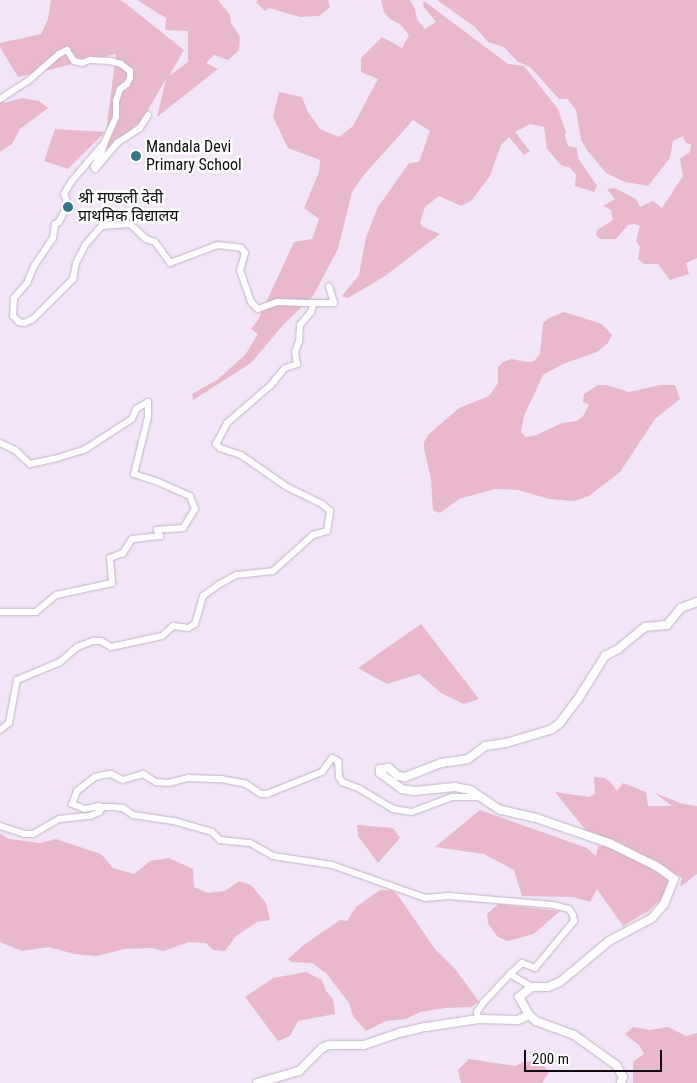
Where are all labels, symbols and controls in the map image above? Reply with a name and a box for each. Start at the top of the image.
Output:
place label: Mandala Devi Primary School [146,137,242,175]
marker: Mandala Devi Primary School [130,150,142,162]
place label: श्री मण्डली देवी प्राथमिक विद्यालय [78,188,179,226]
marker: श्री मण्डली देवी प्राथमिक विद्यालय [62,201,74,213]
scale bar [527,1040,664,1072]
text: 200 m [532,1050,569,1068]

